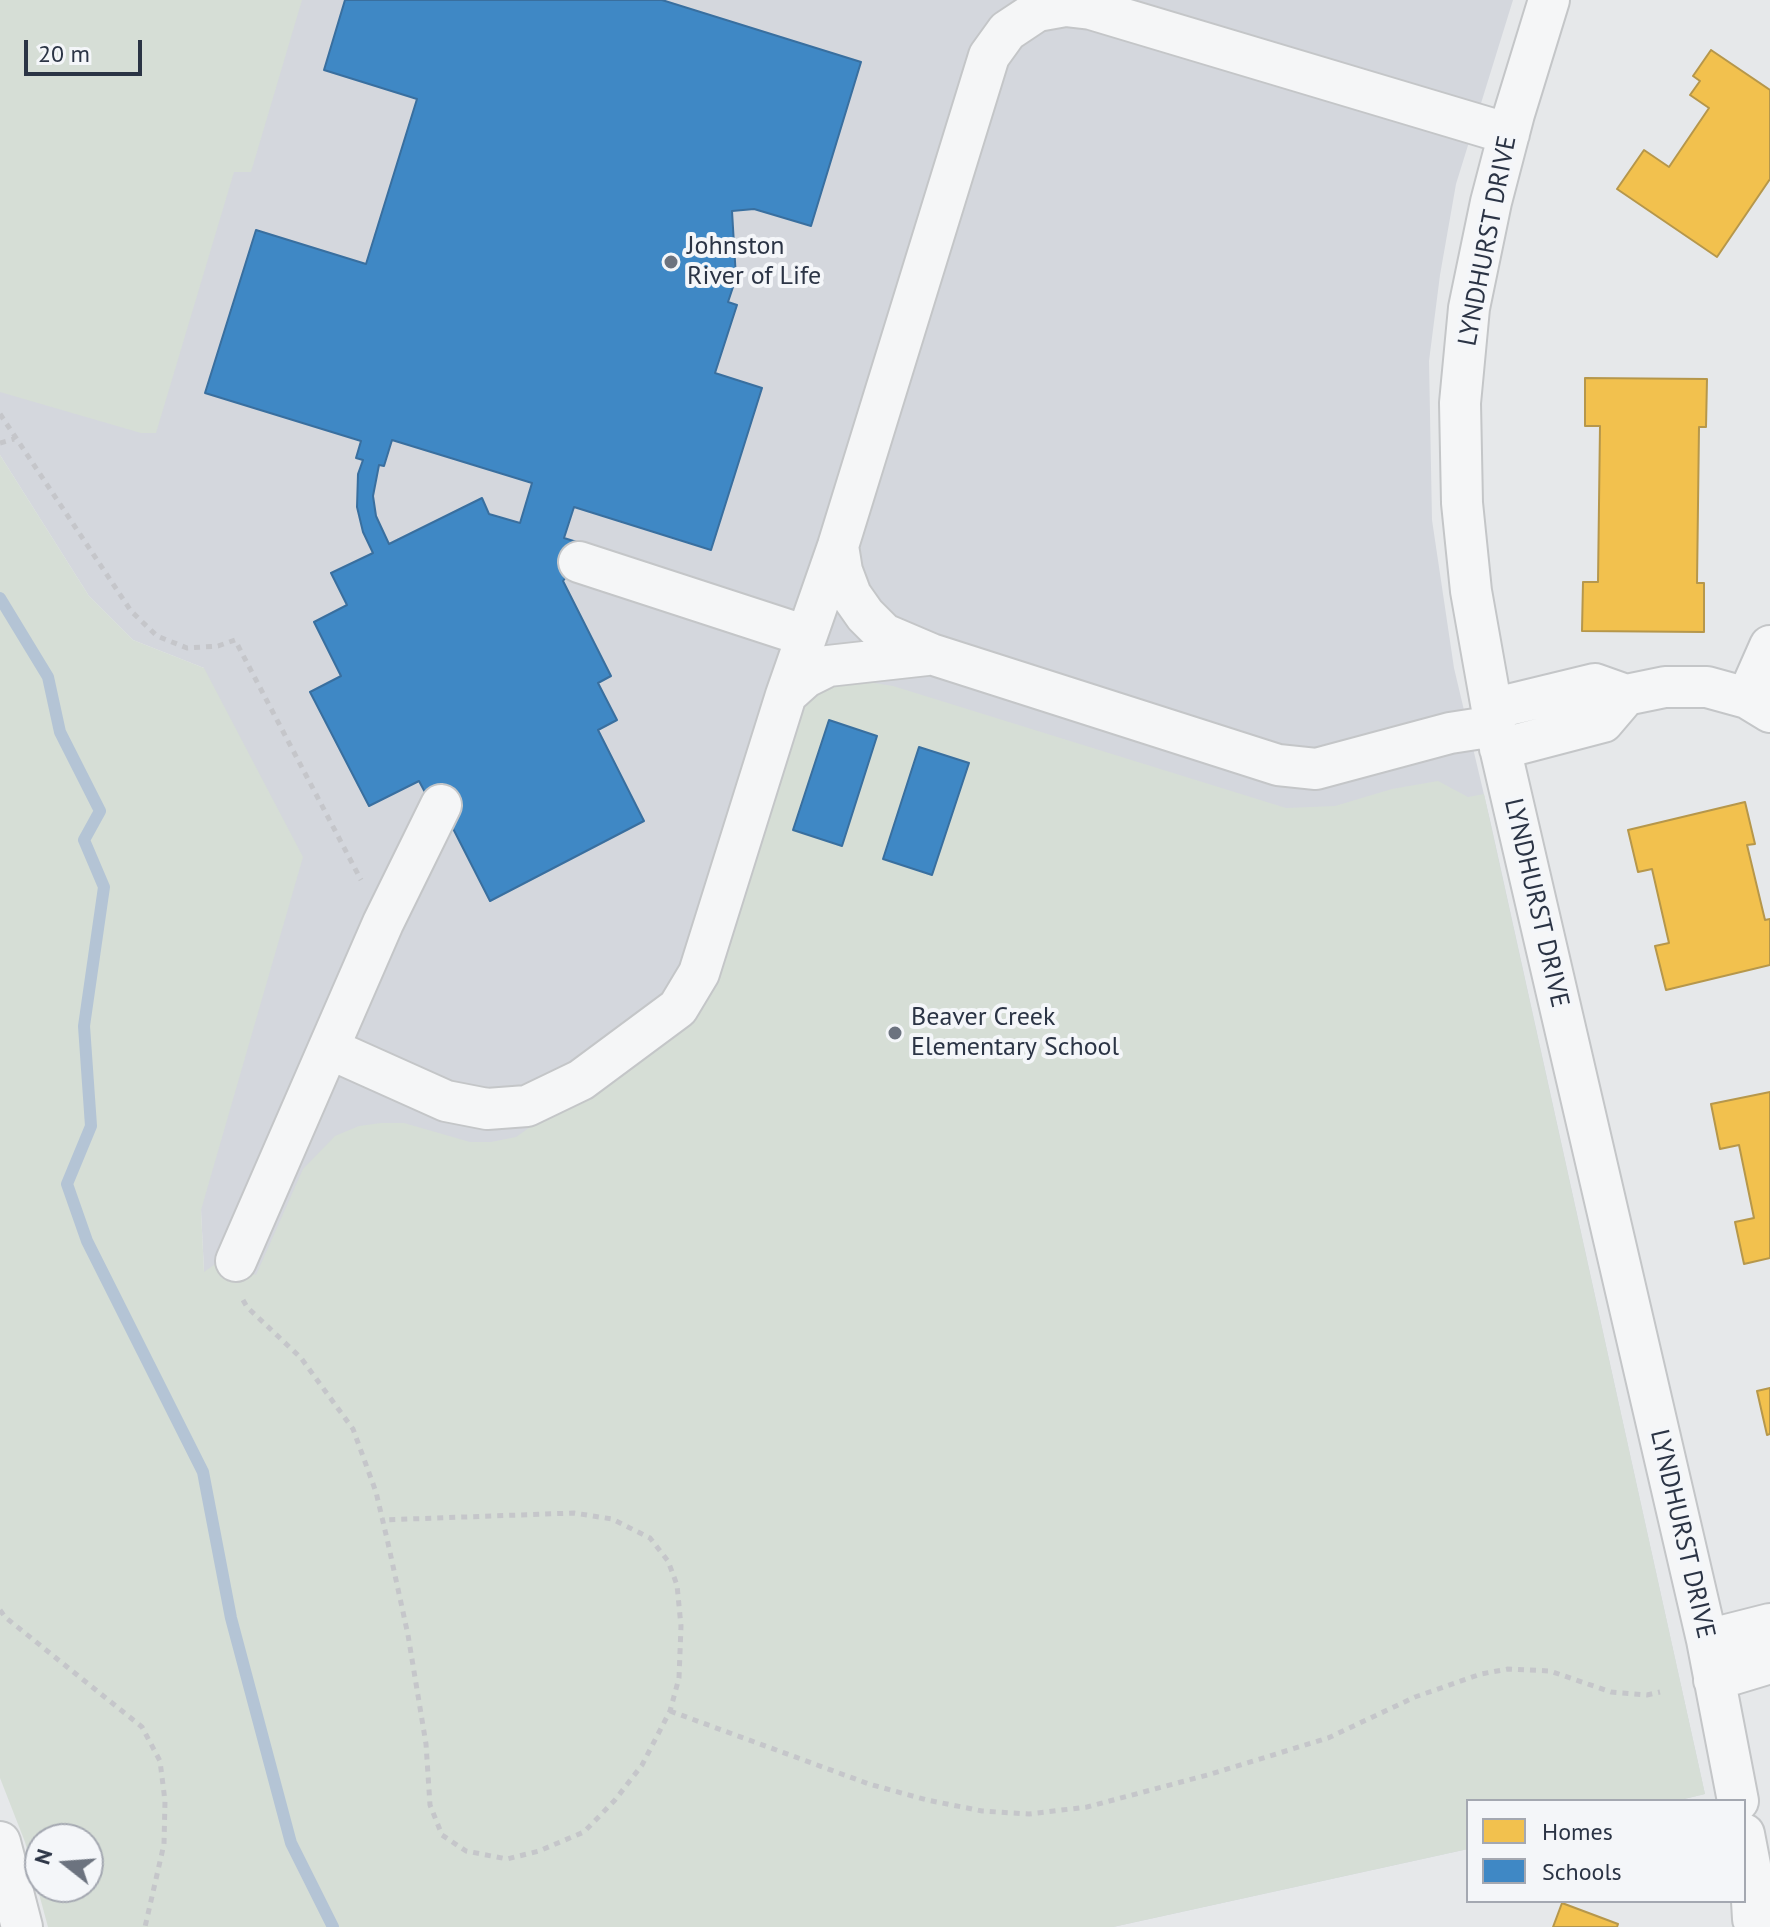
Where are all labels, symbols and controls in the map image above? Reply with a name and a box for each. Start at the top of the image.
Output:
scale bar [28,24,146,74]
text: 20 m [38,38,90,69]
street label: LYNDHURST DRIVE [1452,133,1524,349]
place label: Johnston River of Life [687,231,821,292]
marker: Johnston River of Life [662,253,680,271]
street label: LYNDHURST DRIVE [1497,795,1575,1011]
place label: Beaver Creek Elementary School [911,1002,1119,1064]
marker: Beaver Creek Elementary School [886,1024,904,1042]
street label: LYNDHURST DRIVE [1643,1426,1721,1642]
legend [1466,1799,1746,1903]
text: Homes [1542,1816,1613,1847]
north arrow [24,1823,104,1903]
text: N [27,1846,58,1868]
text: Schools [1542,1856,1622,1887]

